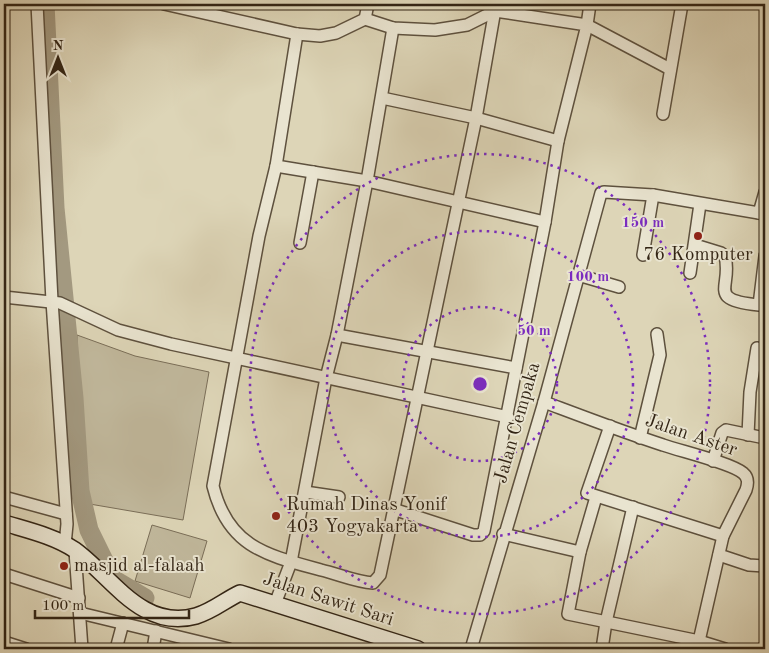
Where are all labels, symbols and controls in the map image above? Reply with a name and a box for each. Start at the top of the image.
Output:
north arrow [32,32,82,82]
text: N [53,39,64,53]
text: 150 m [622,216,664,231]
marker: 76 Komputer [692,230,704,242]
place label: 76 Komputer [643,246,753,265]
text: 100 m [567,270,609,285]
text: 50 m [517,324,551,339]
street label: Jalan Cempaka [492,360,544,486]
centre of rings [471,375,489,393]
street label: Jalan Aster [643,411,740,461]
place label: Rumah Dinas Yonif 403 Yogyakarta [286,496,447,537]
marker: Rumah Dinas Yonif 403 Yogyakarta [270,510,282,522]
place label: masjid al-falaah [74,557,205,576]
marker: masjid al-falaah [58,560,70,572]
street label: Jalan Sawit Sari [260,570,396,630]
scale bar [35,588,189,620]
text: 100 m [42,599,84,614]

